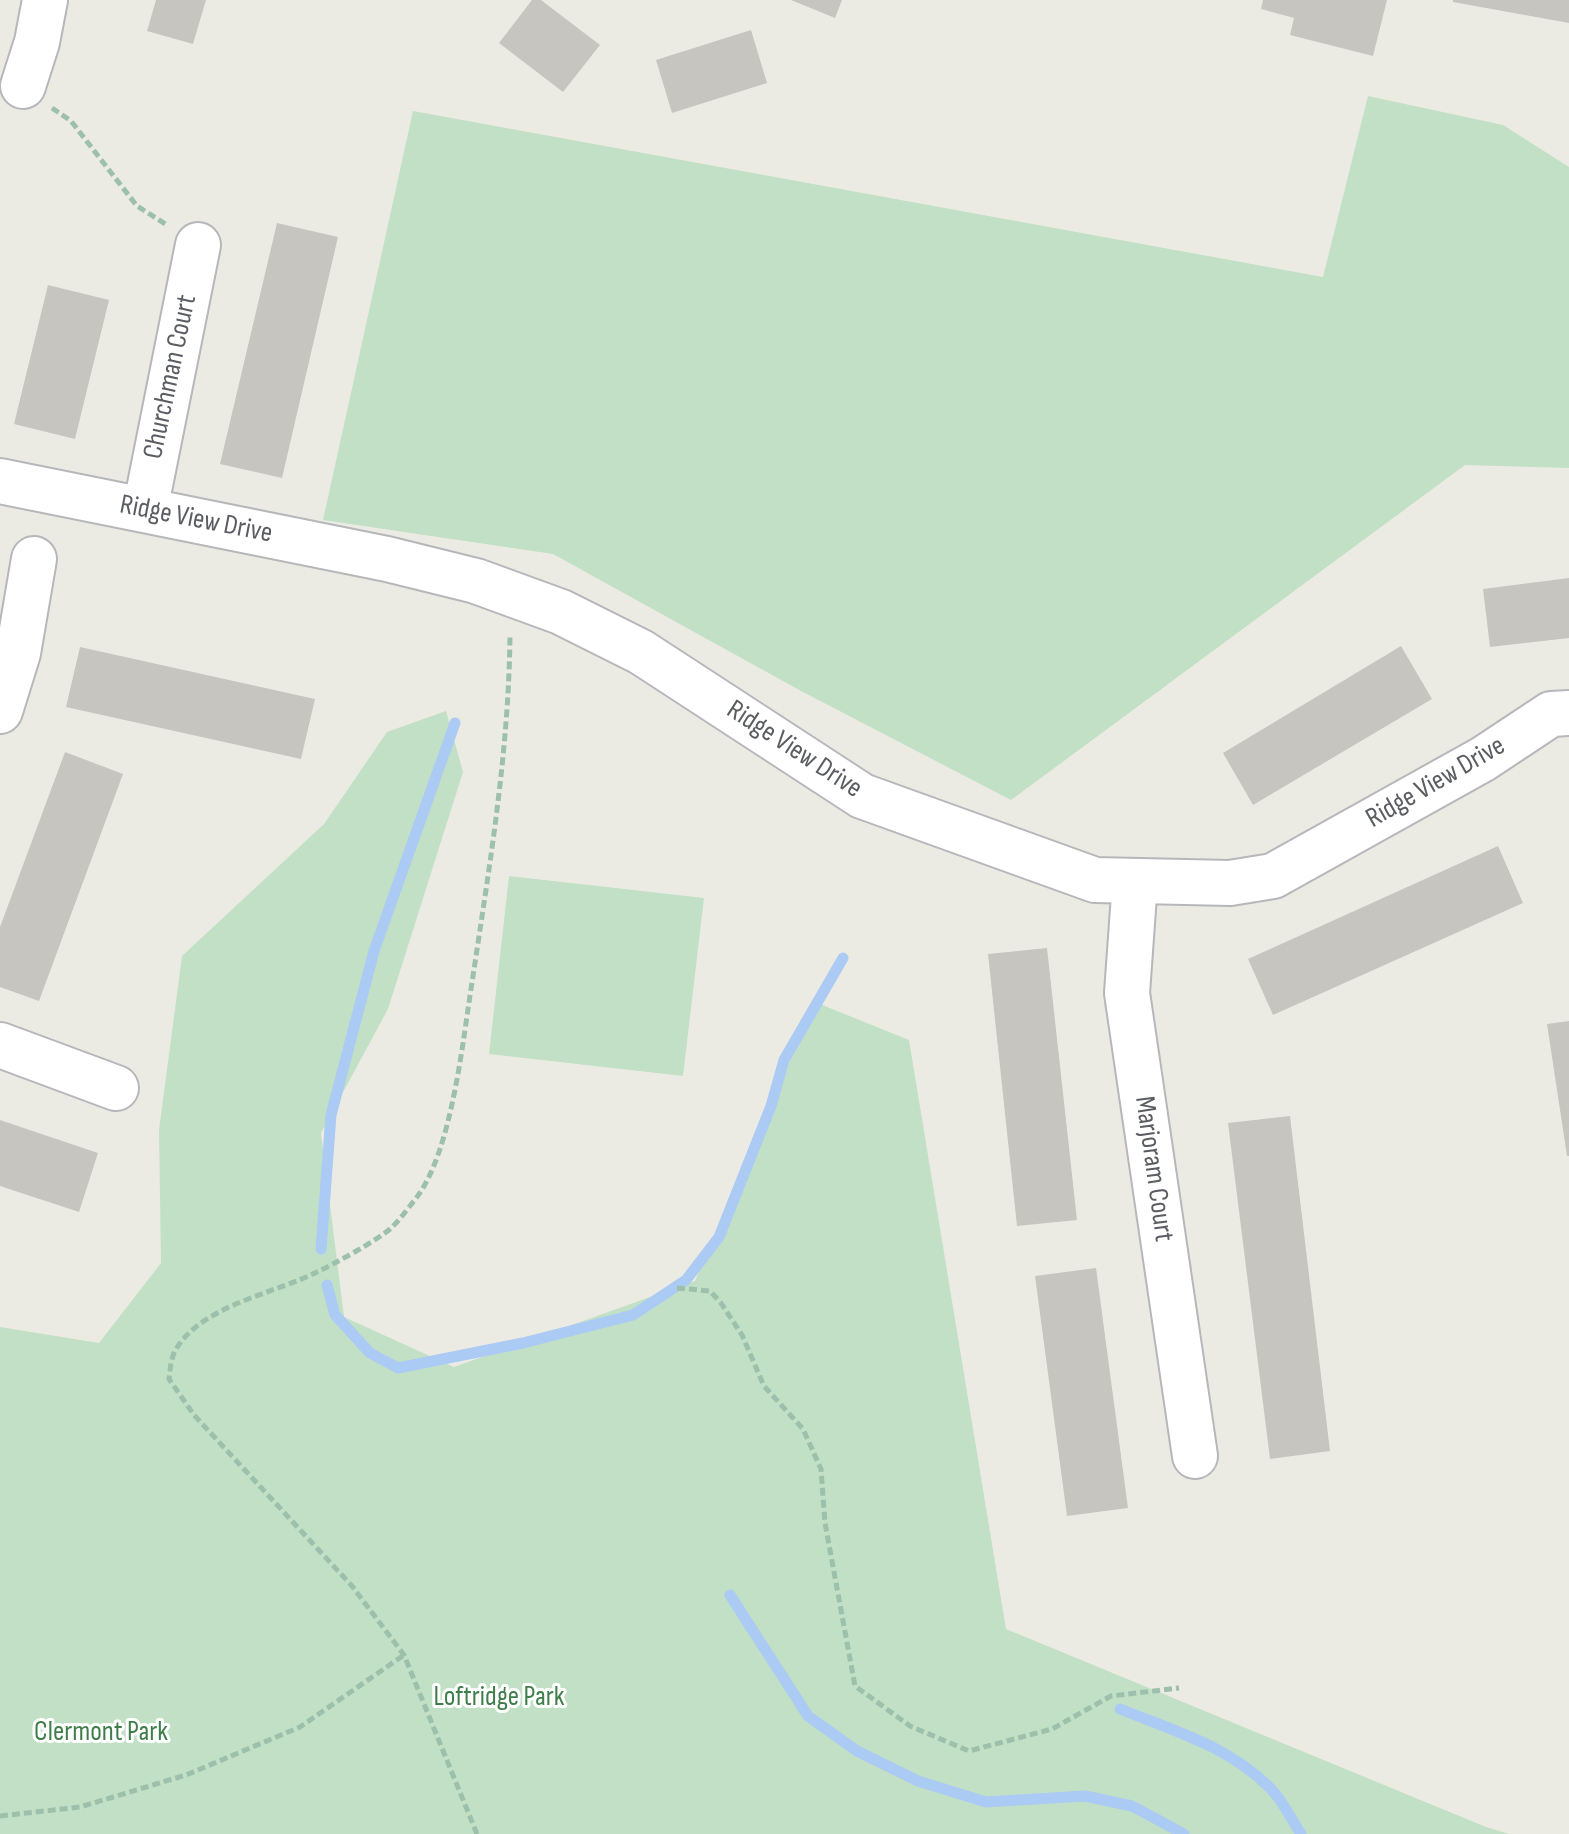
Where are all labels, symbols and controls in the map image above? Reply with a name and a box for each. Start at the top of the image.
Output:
street label: Churchman Court [137,292,205,462]
street label: Ridge View Drive [117,489,275,551]
street label: Ridge View Drive [720,694,868,806]
street label: Ridge View Drive [1361,730,1511,836]
street label: Marjoram Court [1126,1094,1180,1244]
park label: Loftridge Park [434,1681,564,1715]
park label: Clermont Park [34,1716,168,1750]

